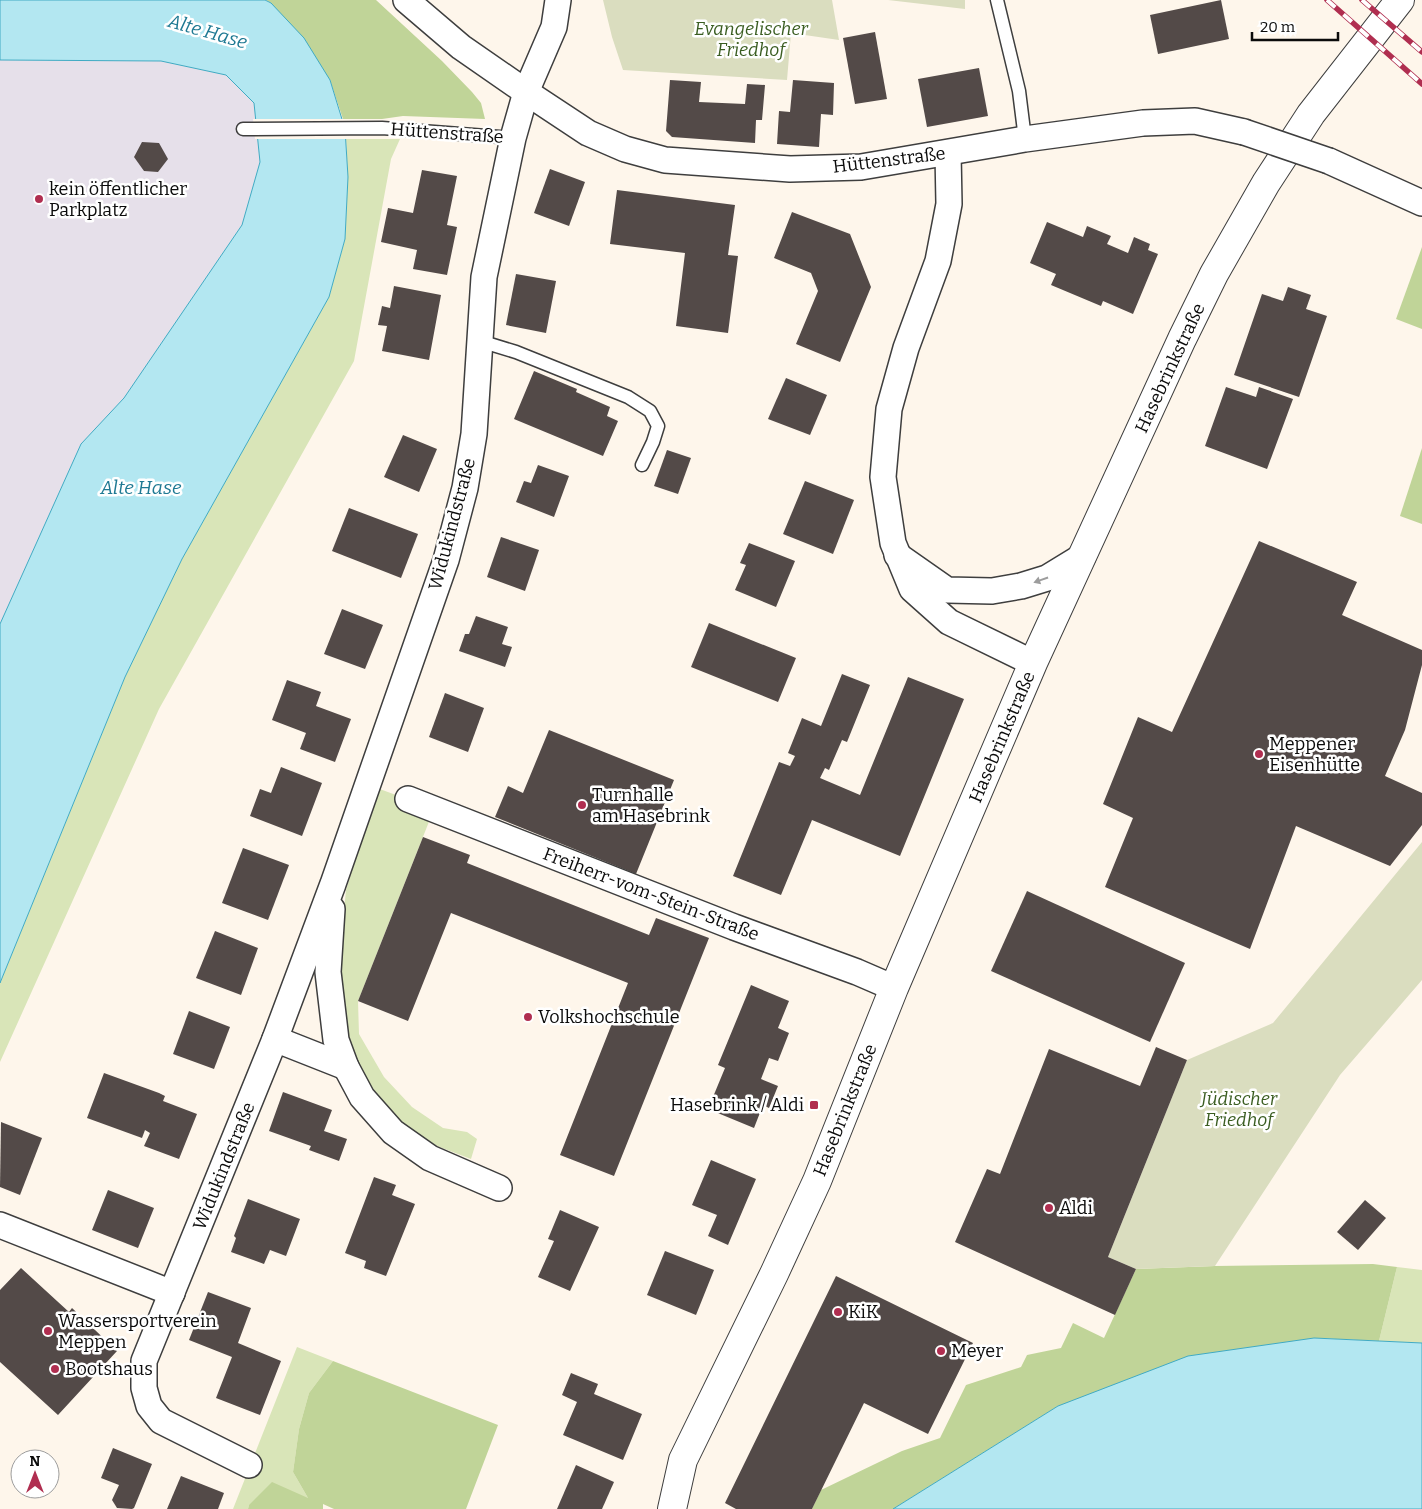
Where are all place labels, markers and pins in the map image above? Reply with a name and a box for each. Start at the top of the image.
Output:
place label: kein öffentlicher Parkplatz [49,178,187,221]
marker: kein öffentlicher Parkplatz [33,193,45,205]
place label: Meppener Eisenhütte [1269,733,1360,776]
marker: Meppener Eisenhütte [1253,748,1265,760]
place label: Turnhalle am Hasebrink [592,784,711,827]
marker: Turnhalle am Hasebrink [576,799,588,811]
place label: Volkshochschule [538,1006,680,1028]
marker: Volkshochschule [522,1011,534,1023]
place label: Hasebrink / Aldi [670,1094,804,1116]
marker: Hasebrink / Aldi [808,1099,820,1111]
place label: Aldi [1059,1197,1093,1219]
marker: Aldi [1043,1202,1055,1214]
place label: KiK [848,1301,879,1323]
marker: KiK [832,1306,844,1318]
place label: Wassersportverein Meppen [58,1310,217,1353]
marker: Wassersportverein Meppen [42,1325,54,1337]
place label: Meyer [951,1340,1003,1362]
marker: Meyer [935,1345,947,1357]
place label: Bootshaus [65,1358,153,1380]
marker: Bootshaus [49,1363,61,1375]

